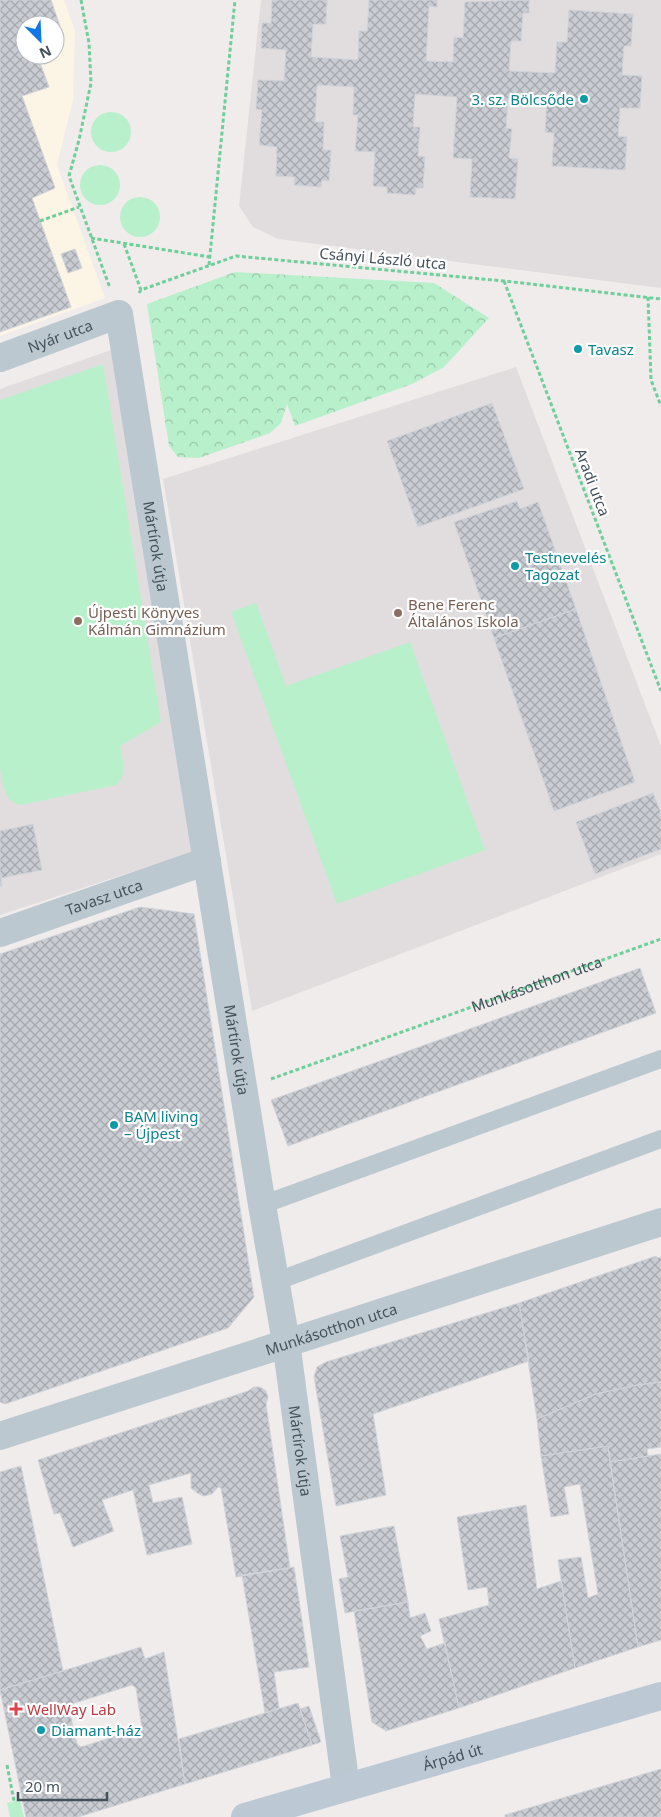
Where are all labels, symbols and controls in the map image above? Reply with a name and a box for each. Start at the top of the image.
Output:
north arrow [15,15,65,65]
text: N [36,41,55,63]
place label: 3. sz. Bölcsőde [472,89,574,109]
marker: 3. sz. Bölcsőde [578,93,590,105]
street label: Csányi László utca [319,242,447,274]
street label: Nyár utca [25,315,95,357]
place label: Tavasz [588,339,634,359]
marker: Tavasz [572,343,584,355]
street label: Aradi utca [571,445,615,519]
street label: Mártírok útja [139,499,173,593]
place label: Testnevelés Tagozat [525,547,606,584]
marker: Testnevelés Tagozat [509,560,521,572]
place label: Bene Ferenc Általános Iskola [408,594,519,631]
place label: Újpesti Könyves Kálmán Gimnázium [88,602,226,639]
marker: Bene Ferenc Általános Iskola [392,607,404,619]
marker: Újpesti Könyves Kálmán Gimnázium [72,615,84,627]
street label: Tavasz utca [63,874,145,919]
street label: Munkásotthon utca [468,951,605,1016]
street label: Mártírok útja [220,1003,254,1096]
place label: BAM living – Újpest [124,1106,199,1143]
marker: BAM living – Újpest [108,1119,120,1131]
street label: Munkásotthon utca [263,1298,400,1360]
street label: Mártírok útja [285,1404,317,1497]
place label: WellWay Lab [27,1699,116,1719]
marker: WellWay Lab [9,1702,23,1716]
place label: Diamant-ház [51,1720,141,1740]
marker: Diamant-ház [35,1724,47,1736]
street label: Árpád út [420,1738,485,1775]
scale bar [18,1770,106,1802]
text: 20 m [25,1776,60,1796]

